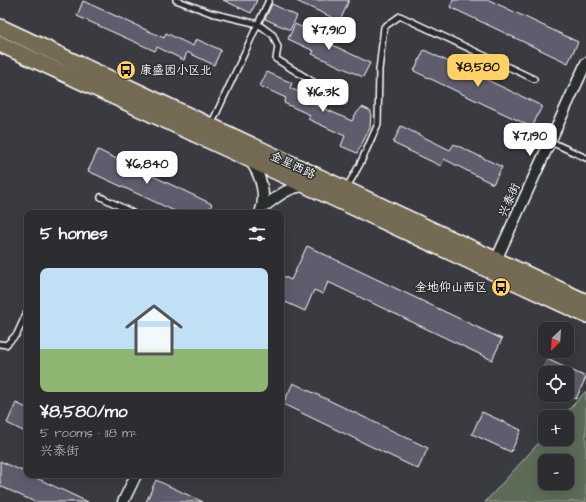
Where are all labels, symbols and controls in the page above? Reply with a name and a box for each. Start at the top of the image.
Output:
pin: ¥7,910 [296,17,362,51]
text: ¥7,910 [312,21,346,39]
pin: ¥8,580 [445,54,511,88]
text: ¥8,580 [456,58,500,76]
bus stop icon: 康盛园小区北 [115,59,137,81]
place label: 康盛园小区北 [140,62,212,79]
pin: ¥16.3K [290,79,356,113]
text: ¥16.3K [306,83,340,101]
pin: ¥7,190 [497,123,563,157]
text: ¥7,190 [513,127,547,145]
street label: 金星西路 [267,148,318,183]
pin: ¥6,840 [114,151,180,185]
text: ¥6,840 [126,155,168,173]
street label: 兴泰街 [494,180,525,220]
text: 5 homes [40,222,108,246]
icon: filters [246,223,268,245]
bus stop icon: 金地仰山西区 [490,276,512,298]
place label: 金地仰山西区 [415,279,487,296]
icon: home [118,294,190,366]
north arrow [538,322,574,358]
map controls [538,322,574,490]
button: locate [538,366,574,402]
text: ¥8,580/mo [40,400,127,424]
button: + [538,410,574,446]
text: 5 rooms · 118 m² [40,424,137,442]
text: 兴泰街 [40,442,79,460]
button: − [538,454,574,490]

